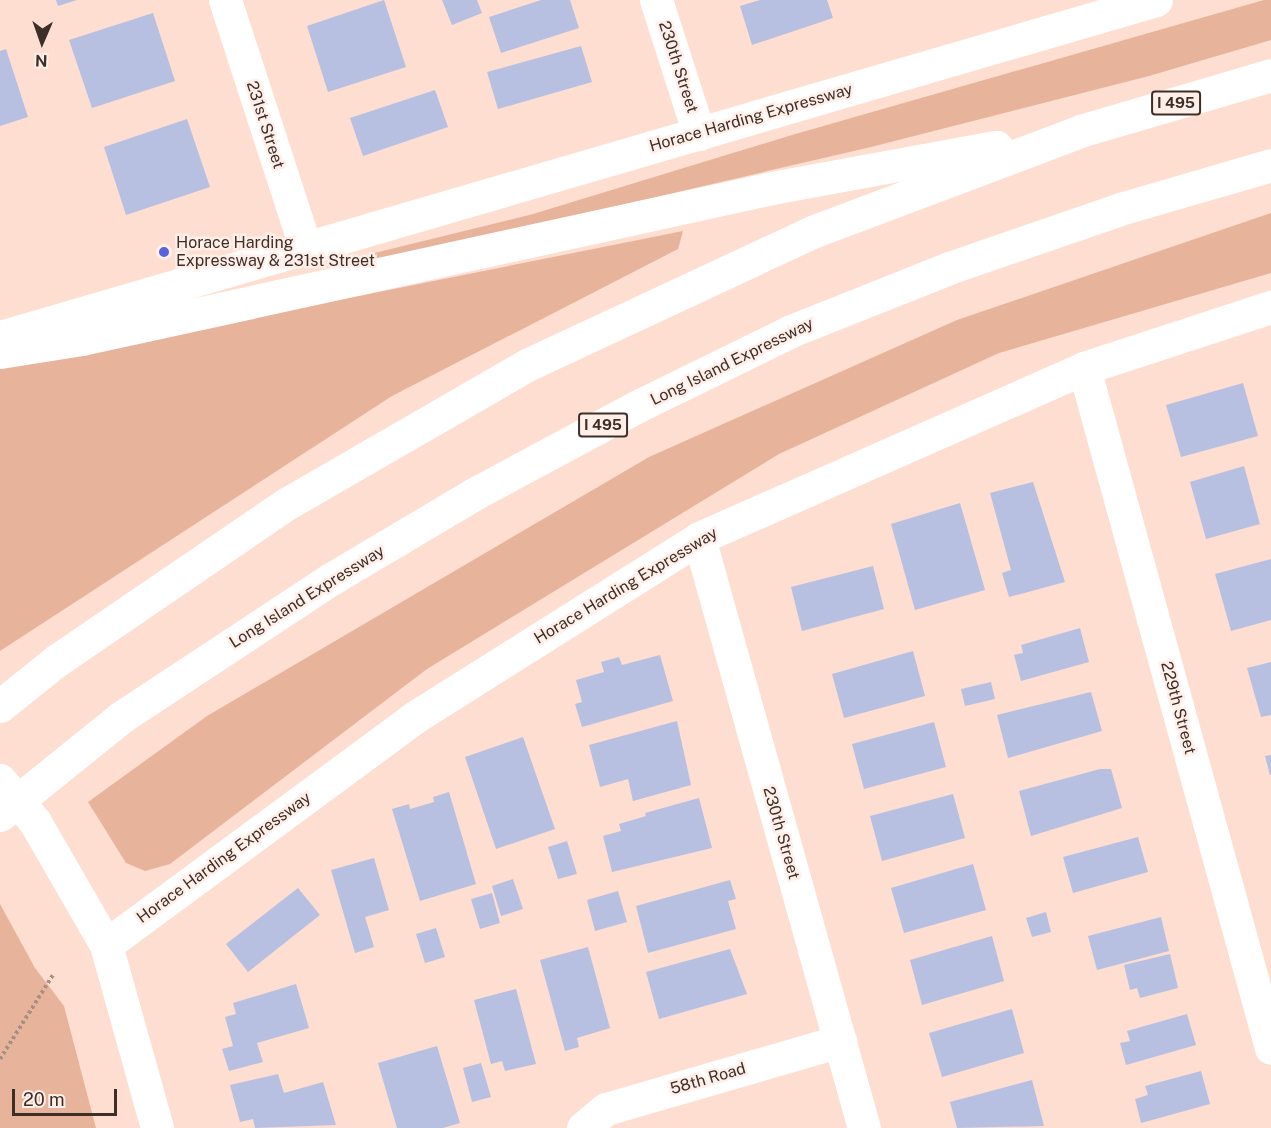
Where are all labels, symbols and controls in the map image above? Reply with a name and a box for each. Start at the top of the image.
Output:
north arrow [12,12,72,72]
street label: 230th Street [654,19,702,115]
text: N [35,51,48,70]
street label: 231st Street [242,79,288,171]
street label: Horace Harding Expressway [647,80,855,156]
road number: I 495 [1150,91,1202,115]
place label: Horace Harding Expressway & 231st Street [176,233,375,271]
marker: Horace Harding Expressway & 231st Street [157,245,171,259]
street label: Long Island Expressway [647,314,817,410]
road number: I 495 [578,413,628,437]
street label: Horace Harding Expressway [531,524,721,648]
street label: Long Island Expressway [226,541,388,653]
street label: 229th Street [1156,660,1200,756]
street label: 230th Street [759,785,803,881]
street label: Horace Harding Expressway [133,788,315,928]
street label: 58th Road [668,1059,748,1099]
scale bar [15,1077,120,1115]
text: 20 m [23,1089,65,1110]

